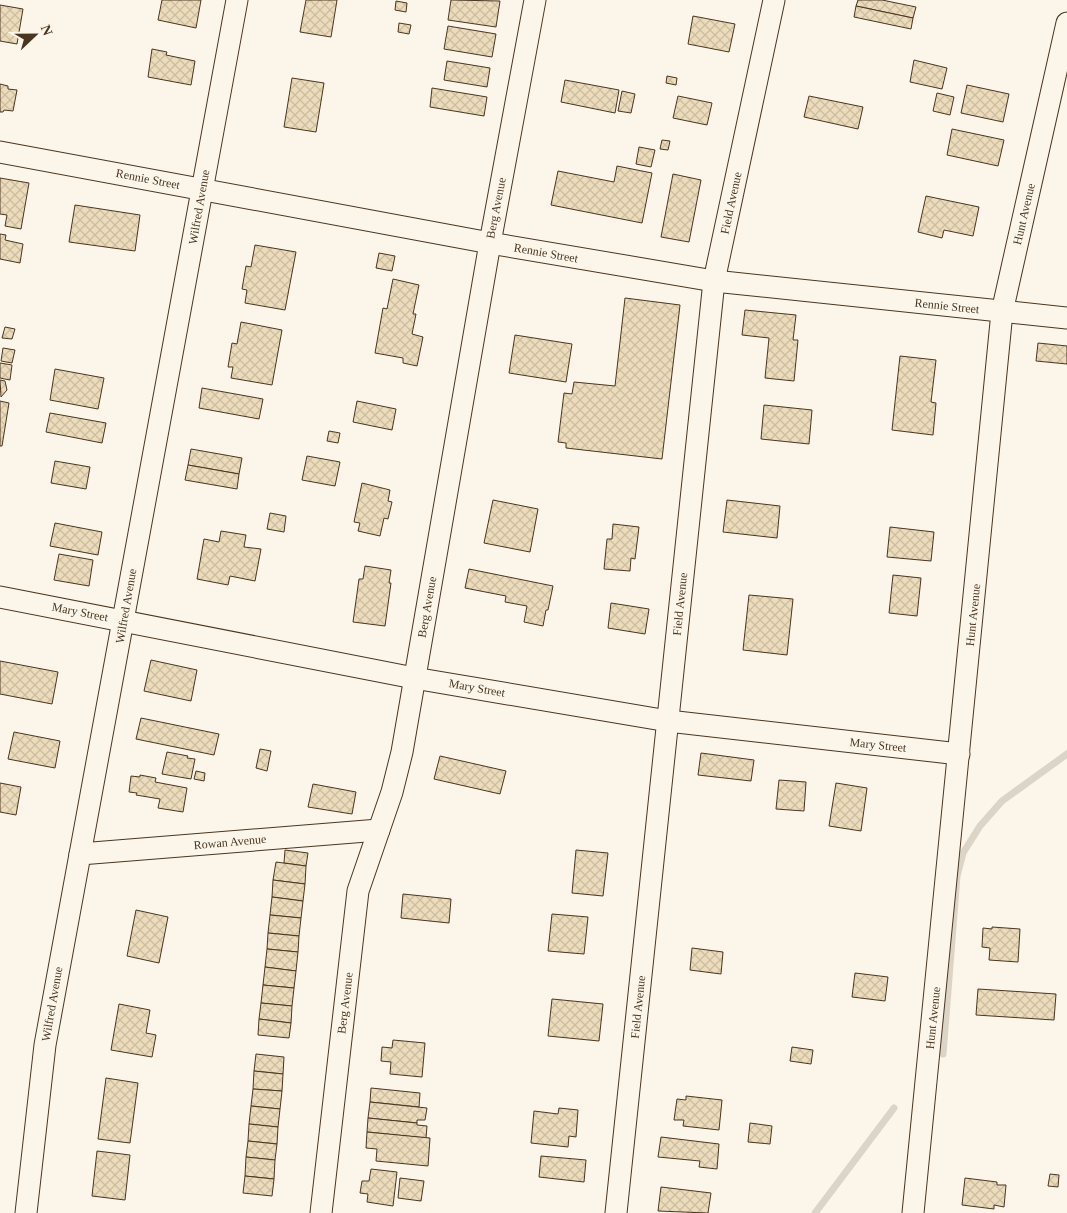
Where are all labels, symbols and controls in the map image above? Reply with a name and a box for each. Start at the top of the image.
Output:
north arrow [10,10,60,60]
text: N [38,23,55,38]
street label: Rennie Street [115,166,182,192]
street label: Wilfred Avenue [186,169,212,245]
street label: Field Avenue [718,171,744,235]
street label: Berg Avenue [483,176,509,240]
street label: Hunt Avenue [1010,182,1038,246]
street label: Rennie Street [513,240,580,266]
street label: Rennie Street [914,296,981,316]
street label: Wilfred Avenue [113,568,139,644]
street label: Field Avenue [670,572,690,636]
street label: Berg Avenue [415,575,439,639]
street label: Hunt Avenue [963,583,983,647]
street label: Mary Street [51,600,110,624]
street label: Mary Street [448,676,507,700]
street label: Mary Street [849,735,908,755]
street label: Rowan Avenue [193,832,267,852]
street label: Wilfred Avenue [39,966,65,1042]
street label: Berg Avenue [334,971,356,1035]
street label: Field Avenue [628,975,648,1039]
street label: Hunt Avenue [923,986,943,1050]

